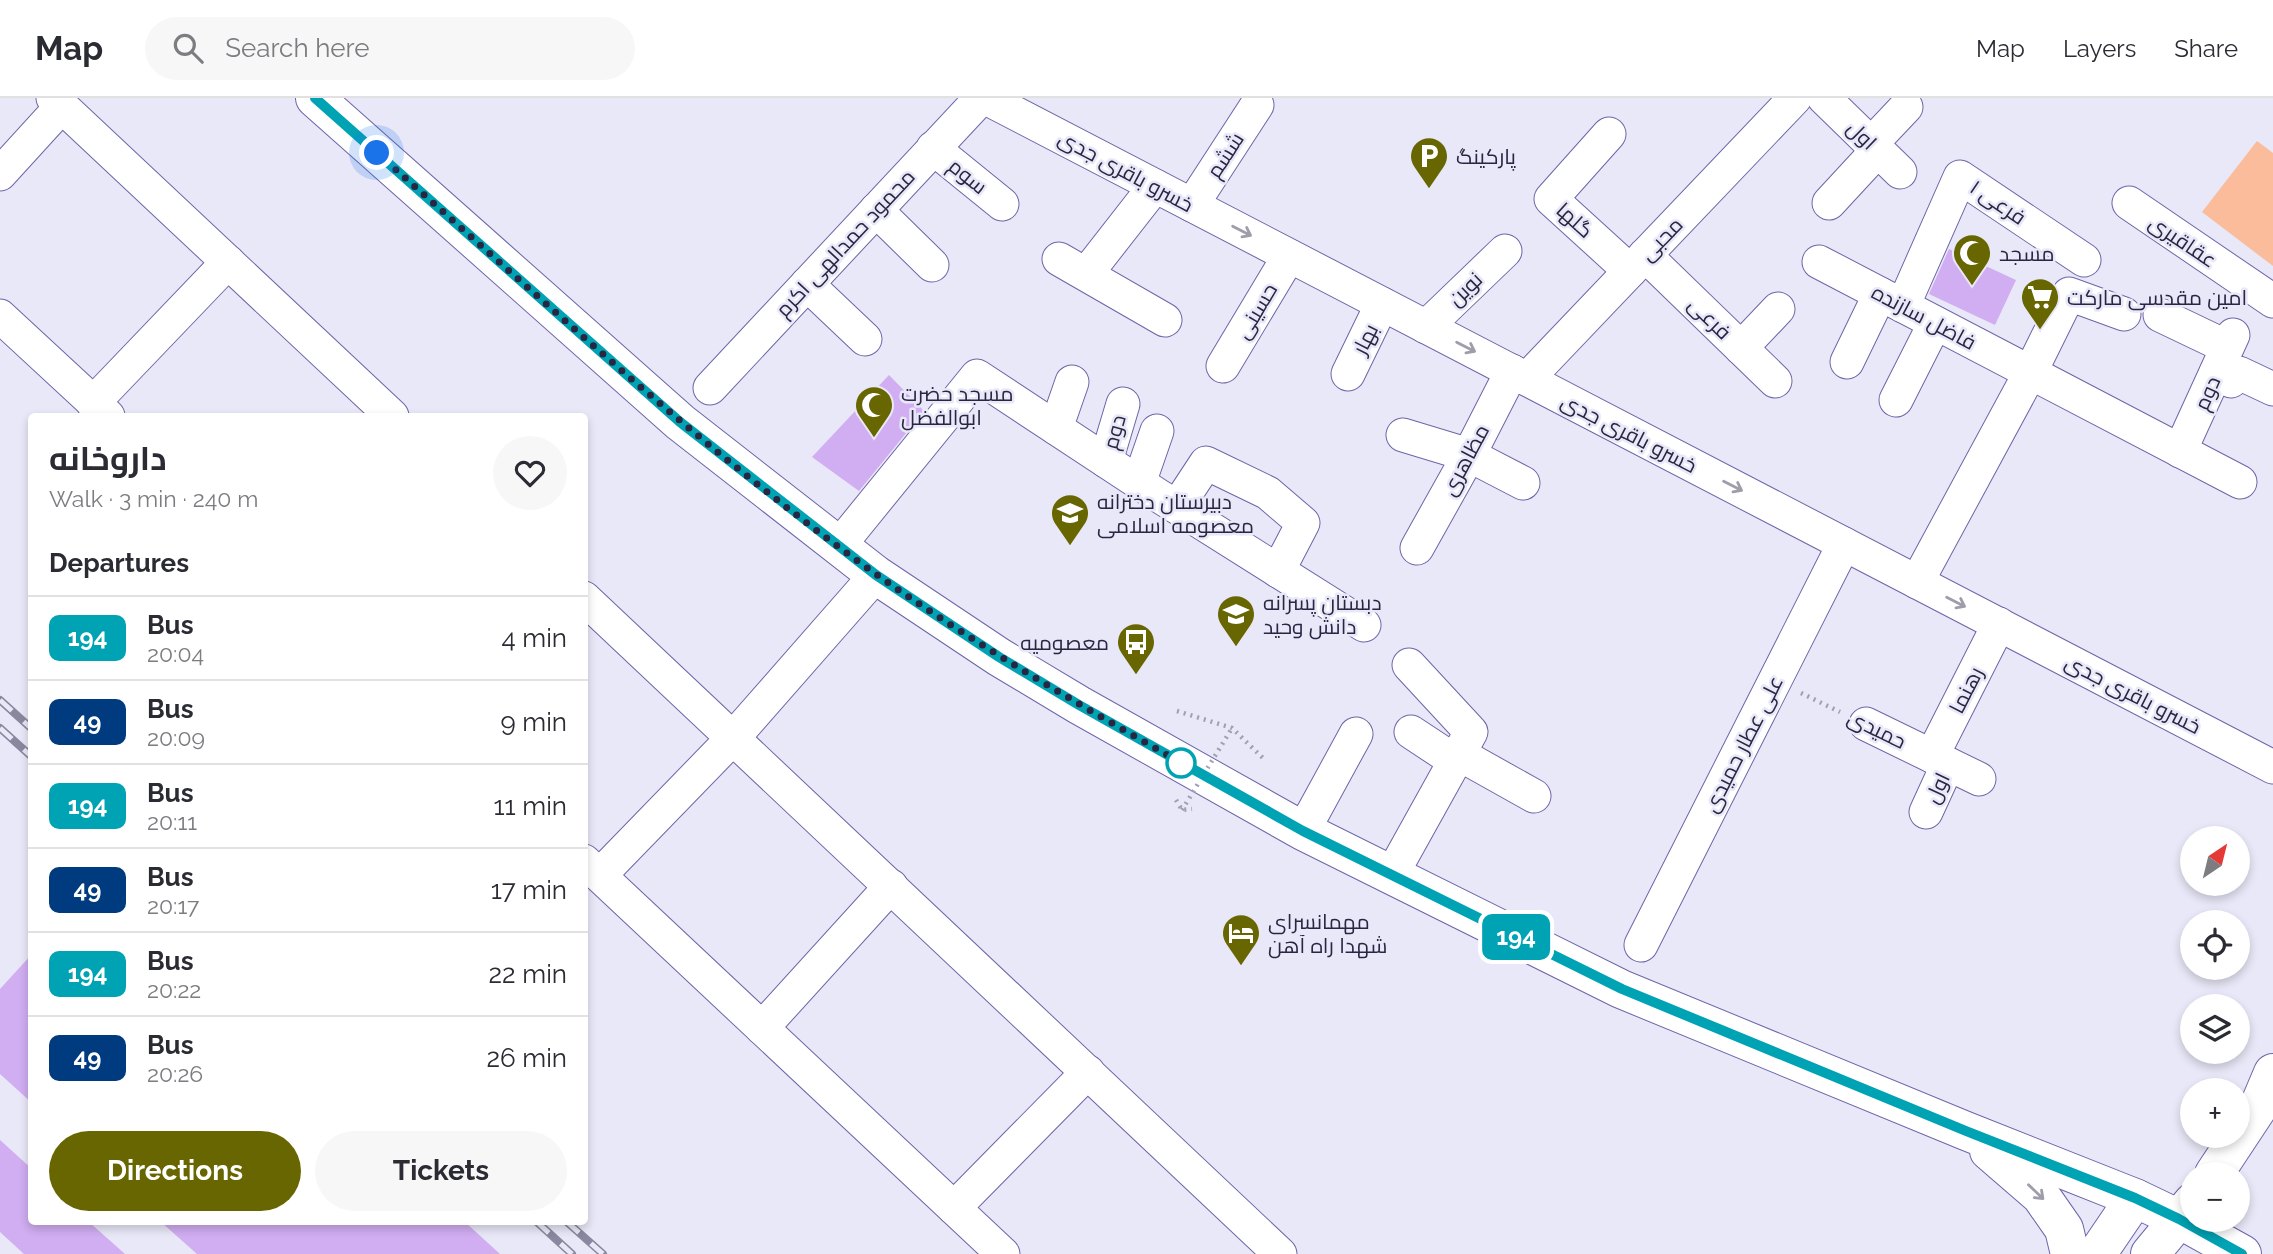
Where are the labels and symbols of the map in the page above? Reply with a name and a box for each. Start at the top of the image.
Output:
street label: اول [1841,115,1882,156]
street label: خسرو باقری جدی [1054,125,1198,218]
street label: ششم [1201,128,1251,184]
your location [359,135,394,170]
parking icon: پارکینگ [1408,135,1450,190]
place label: پارکینگ [1456,144,1516,171]
street label: سوم [942,153,992,201]
street label: محمود حمدالهی اکرم [770,164,921,323]
street label: فرعی ۱ [1965,174,2031,231]
street label: گلها [1551,197,1598,244]
street label: عقاقیری [2144,209,2222,273]
street label: محبی [1634,212,1688,267]
one-way arrow [1231,225,1252,239]
mosque icon: مسجد [1951,232,1993,287]
place label: مسجد [1999,241,2054,266]
street label: نوین [1443,267,1488,312]
supermarket icon: امین مقدسی مارکت [2019,276,2061,331]
street label: حسینی [1230,279,1283,344]
street label: فاضل سازنده [1867,279,1980,356]
place label: امین مقدسی مارکت [2067,285,2247,311]
street label: فرعی [1683,292,1737,345]
street label: بهار [1346,319,1384,360]
one-way arrow [1455,341,1475,355]
street label: دوم [2189,372,2227,415]
place label: مسجد حضرت ابوالفضل [901,381,1014,431]
mosque icon: مسجد حضرت ابوالفضل [853,384,895,439]
street label: خسرو باقری جدی [1556,388,1701,479]
street label: دوم [1097,412,1133,453]
street label: مظاهری [1436,420,1495,500]
one-way arrow [1722,480,1743,494]
place label: دبیرستان دخترانه معصومه اسلامی [1097,489,1254,539]
school or university icon: دبیرستان دخترانه معصومه اسلامی [1049,492,1091,547]
place label: دبستان پسرانه دانش وحید [1263,590,1382,640]
school or university icon: دبستان پسرانه دانش وحید [1215,593,1257,648]
one-way arrow [1945,596,1966,610]
bus stop icon: معصومیه [1115,621,1157,676]
place label: معصومیه [1020,630,1109,655]
street label: خسرو باقری جدی [2060,649,2205,740]
street label: رهنما [1944,663,1988,717]
street label: علی عطار حمیدی [1698,671,1789,817]
street label: حمیدی [1843,704,1910,755]
unlabelled marker [1166,748,1196,778]
street label: اول [1919,769,1956,808]
north arrow [2180,826,2250,896]
place label: مهمانسرای شهدا راه آهن [1268,909,1387,959]
hotel icon: مهمانسرای شهدا راه آهن [1220,912,1262,967]
line badge: 194 [1476,914,1556,960]
one-way arrow [2027,1184,2044,1201]

